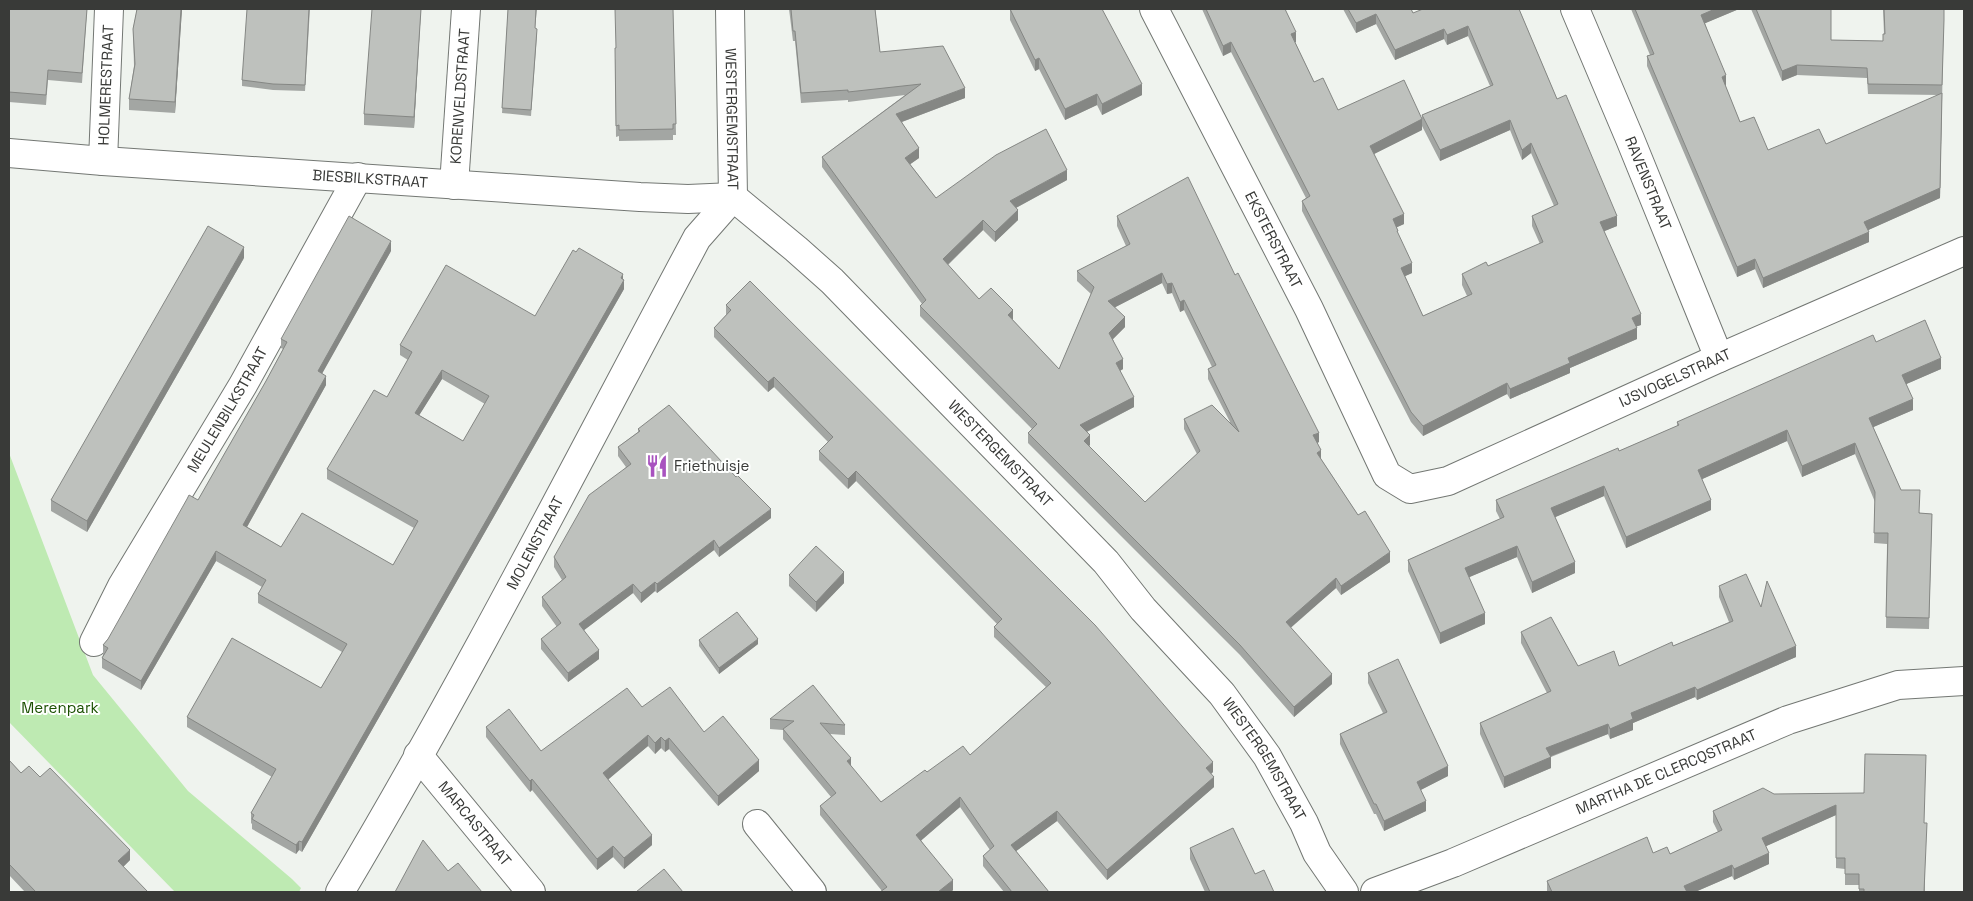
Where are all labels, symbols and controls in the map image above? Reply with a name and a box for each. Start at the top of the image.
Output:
street label: HOLMERESTRAAT [94,24,117,146]
street label: KORENVELDSTRAAT [445,27,474,165]
street label: WESTERGEMSTRAAT [722,48,743,190]
street label: RAVENSTRAAT [1621,133,1676,233]
street label: BIESBILKSTRAAT [312,165,429,192]
street label: EKSTERSTRAAT [1241,188,1307,292]
street label: MEULENBILKSTRAAT [183,343,271,476]
street label: IJSVOGELSTRAAT [1616,344,1734,411]
street label: WESTERGEMSTRAAT [944,396,1057,511]
restaurant icon: Friethuisje [644,453,670,479]
place label: Friethuisje [674,456,749,475]
street label: MOLENSTRAAT [502,492,568,593]
street label: WESTERGEMSTRAAT [1219,694,1311,824]
park label: Merenpark [21,698,99,717]
street label: MARTHA DE CLERCQSTRAAT [1573,724,1759,819]
street label: MARCASTRAAT [434,777,516,870]

